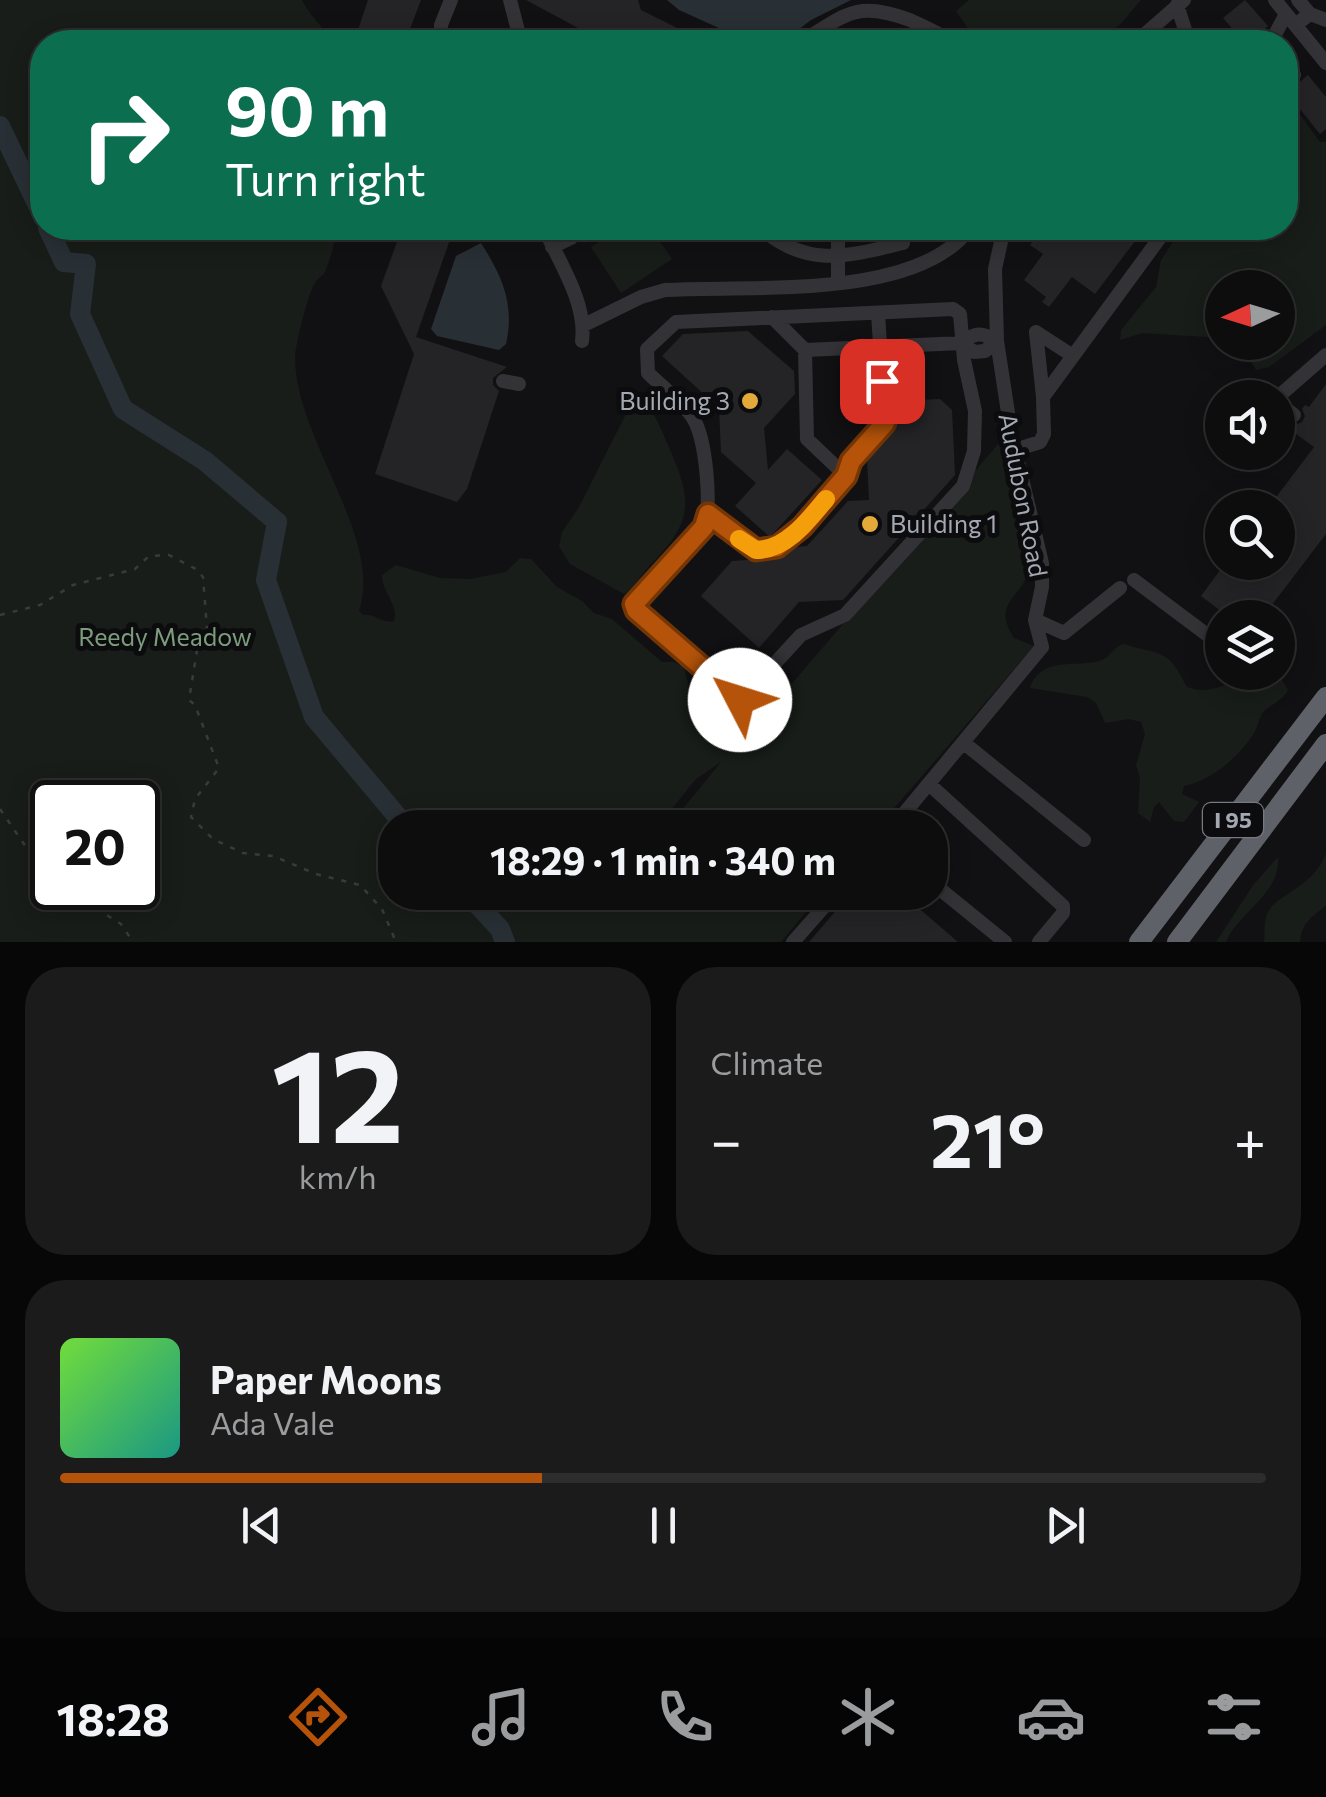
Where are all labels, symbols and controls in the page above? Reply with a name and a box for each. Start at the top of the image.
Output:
text: 90 m [225,65,389,150]
icon: right [60,70,190,200]
text: Turn right [225,150,426,205]
north arrow [1205,270,1295,360]
map controls [1205,270,1295,690]
pin [840,339,925,424]
icon: arrive [855,354,910,409]
button: sound [1205,380,1295,470]
place label: Building 3 [619,385,730,415]
marker: Building 3 [739,390,761,412]
street label: Audubon Road [993,410,1055,579]
button: search [1205,490,1295,580]
place label: Building 1 [890,508,997,538]
marker: Building 1 [859,513,881,535]
button: layers [1205,600,1295,690]
park label: Reedy Meadow [78,621,252,651]
position arrow [688,648,792,752]
speed limit sign: 20 [30,780,160,910]
road number: I 95 [1203,803,1263,837]
text: 18:29 · 1 min · 340 m [490,836,836,883]
text: 12 [271,1011,404,1170]
text: Climate [711,1042,823,1082]
text: 21° [930,1092,1045,1183]
text: − [711,1105,742,1172]
text: + [1234,1105,1266,1172]
text: km/h [299,1156,377,1196]
text: Paper Moons [210,1355,442,1402]
text: Ada Vale [210,1402,335,1442]
icon: previous [234,1498,289,1553]
icon: pause [636,1498,691,1553]
icon: next [1038,1498,1093,1553]
icon: directions [283,1682,353,1752]
icon: music [466,1682,536,1752]
icon: phone [650,1682,720,1752]
icon: climate [833,1682,903,1752]
icon: car [1016,1682,1086,1752]
icon: filters [1199,1682,1269,1752]
text: 18:28 [57,1690,170,1745]

